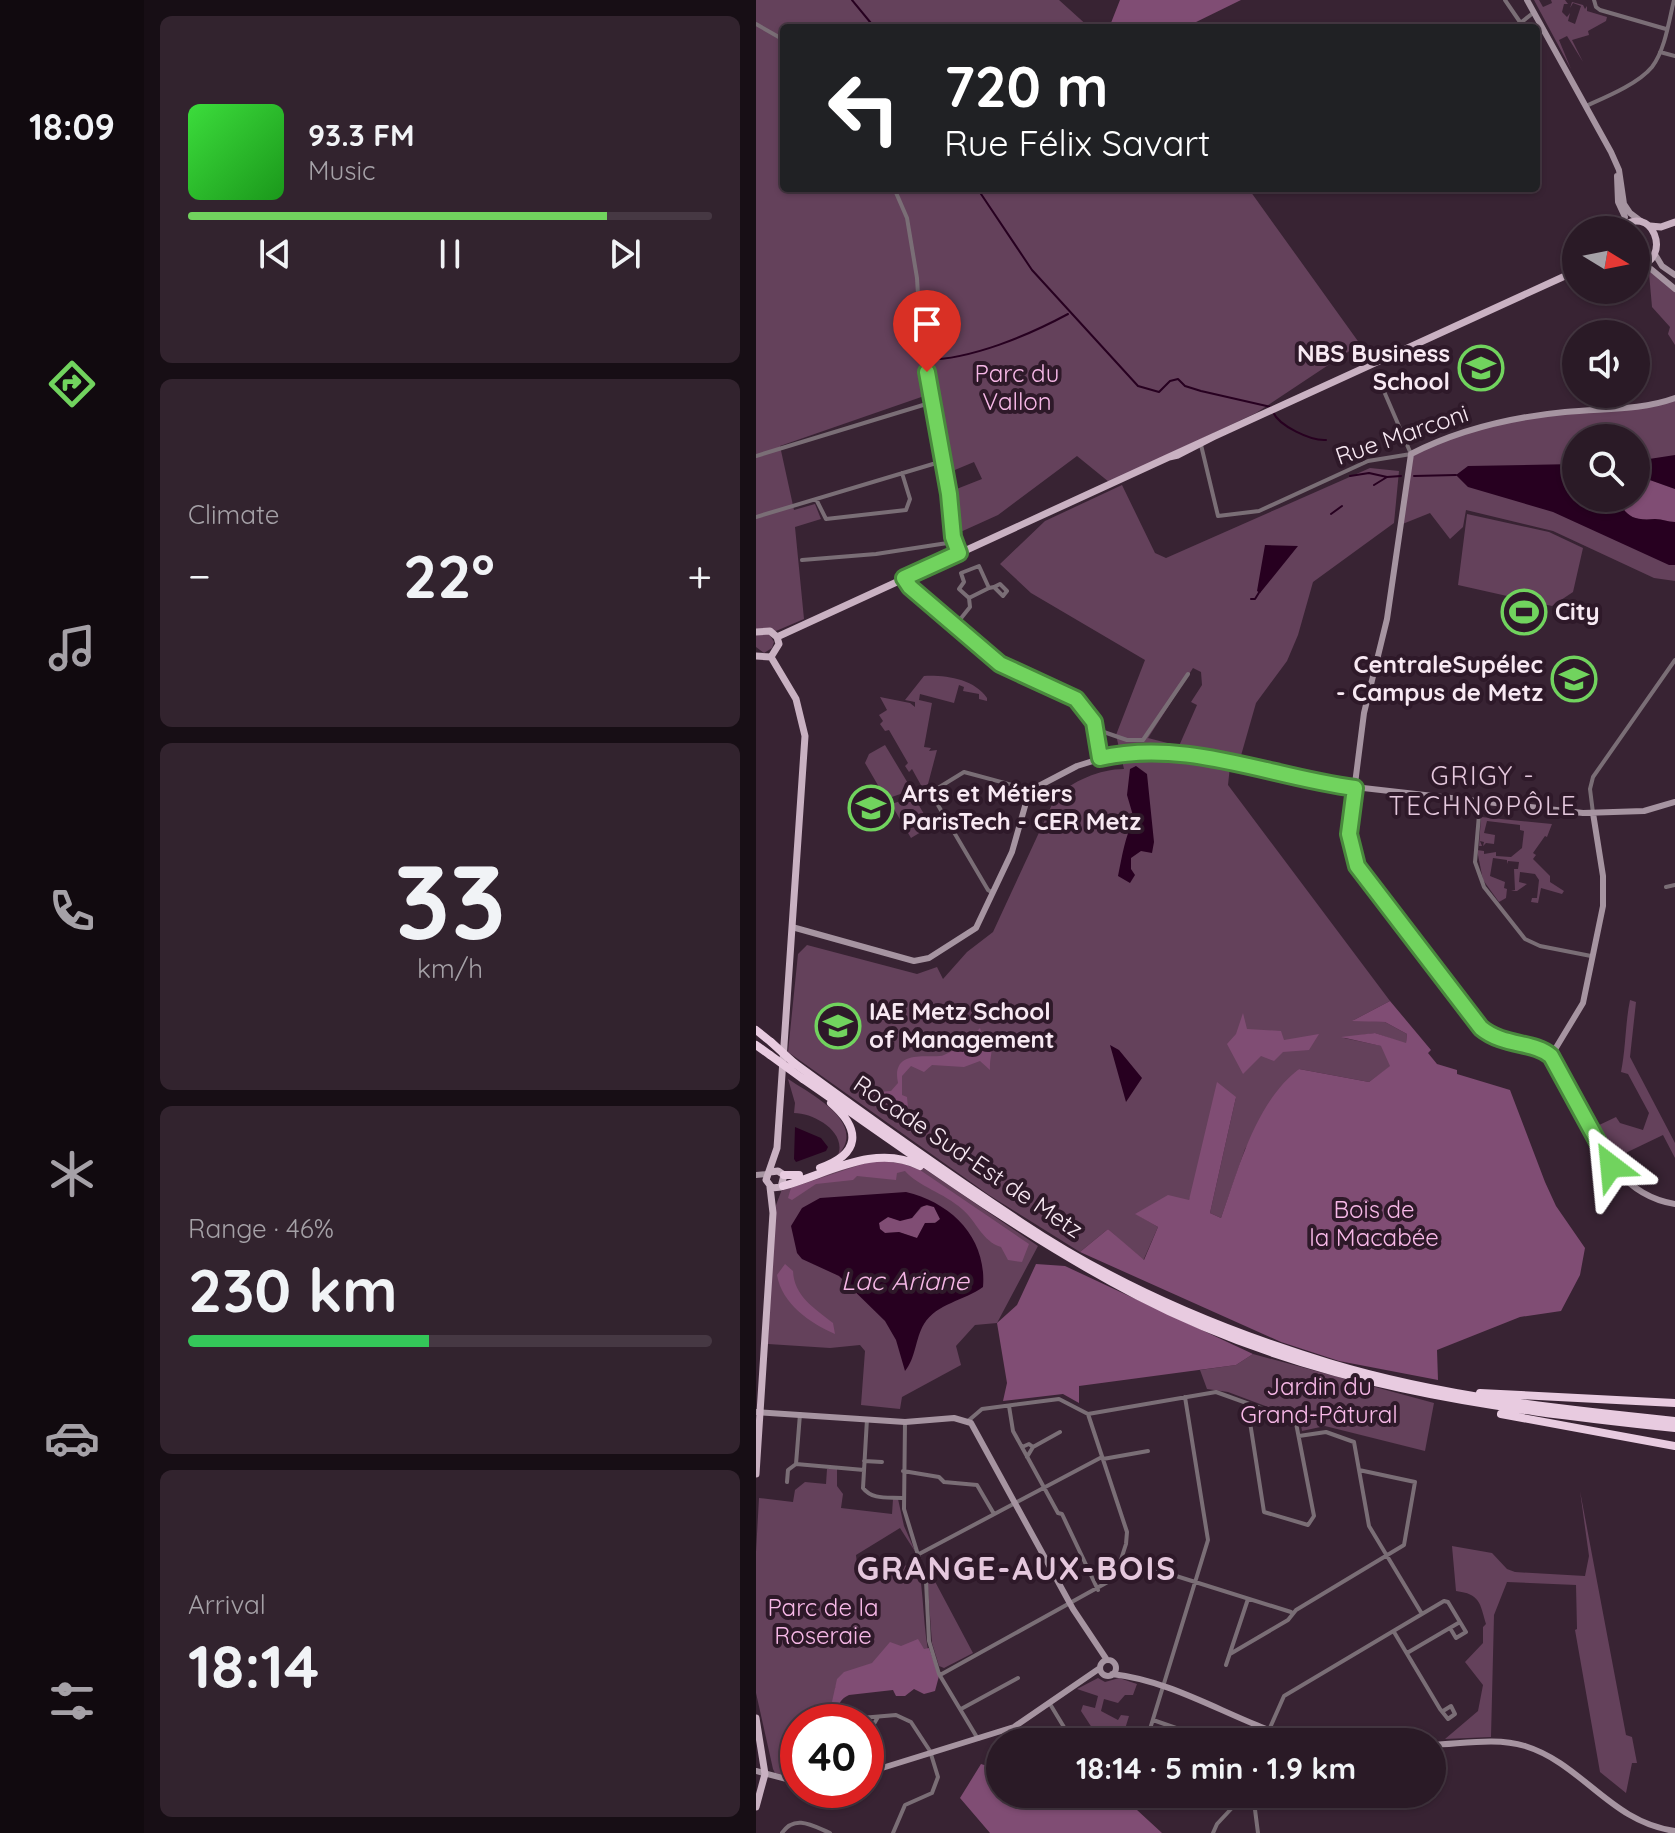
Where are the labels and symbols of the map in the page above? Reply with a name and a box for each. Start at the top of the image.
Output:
north arrow [1562,216,1650,304]
pin [893,290,961,372]
place label: NBS Business School [1297,338,1450,396]
school or university icon: NBS Business School [1457,344,1505,392]
park label: Parc du Vallon [974,358,1060,416]
street label: Rue Marconi [1331,397,1472,471]
sports icon: City [1500,588,1548,636]
place label: City [1555,596,1600,626]
place label: CentraleSupélec - Campus de Metz [1336,649,1543,707]
school or university icon: CentraleSupélec - Campus de Metz [1550,655,1598,703]
district label: GRIGY - TECHNOPÔLE [1388,759,1578,822]
place label: Arts et Métiers ParisTech - CER Metz [902,778,1141,836]
school or university icon: Arts et Métiers ParisTech - CER Metz [847,784,895,832]
place label: IAE Metz School of Management [869,996,1055,1054]
school or university icon: IAE Metz School of Management [814,1002,862,1050]
street label: Rocade Sud-Est de Metz [848,1068,1089,1244]
position arrow [1569,1124,1653,1208]
park label: Bois de la Macabée [1309,1194,1439,1252]
water label: Lac Ariane [841,1264,970,1297]
park label: Jardin du Grand-Pâtural [1240,1371,1398,1429]
district label: GRANGE-AUX-BOIS [857,1548,1177,1588]
park label: Parc de la Roseraie [767,1592,879,1650]
speed limit sign: 40 [780,1704,884,1808]

